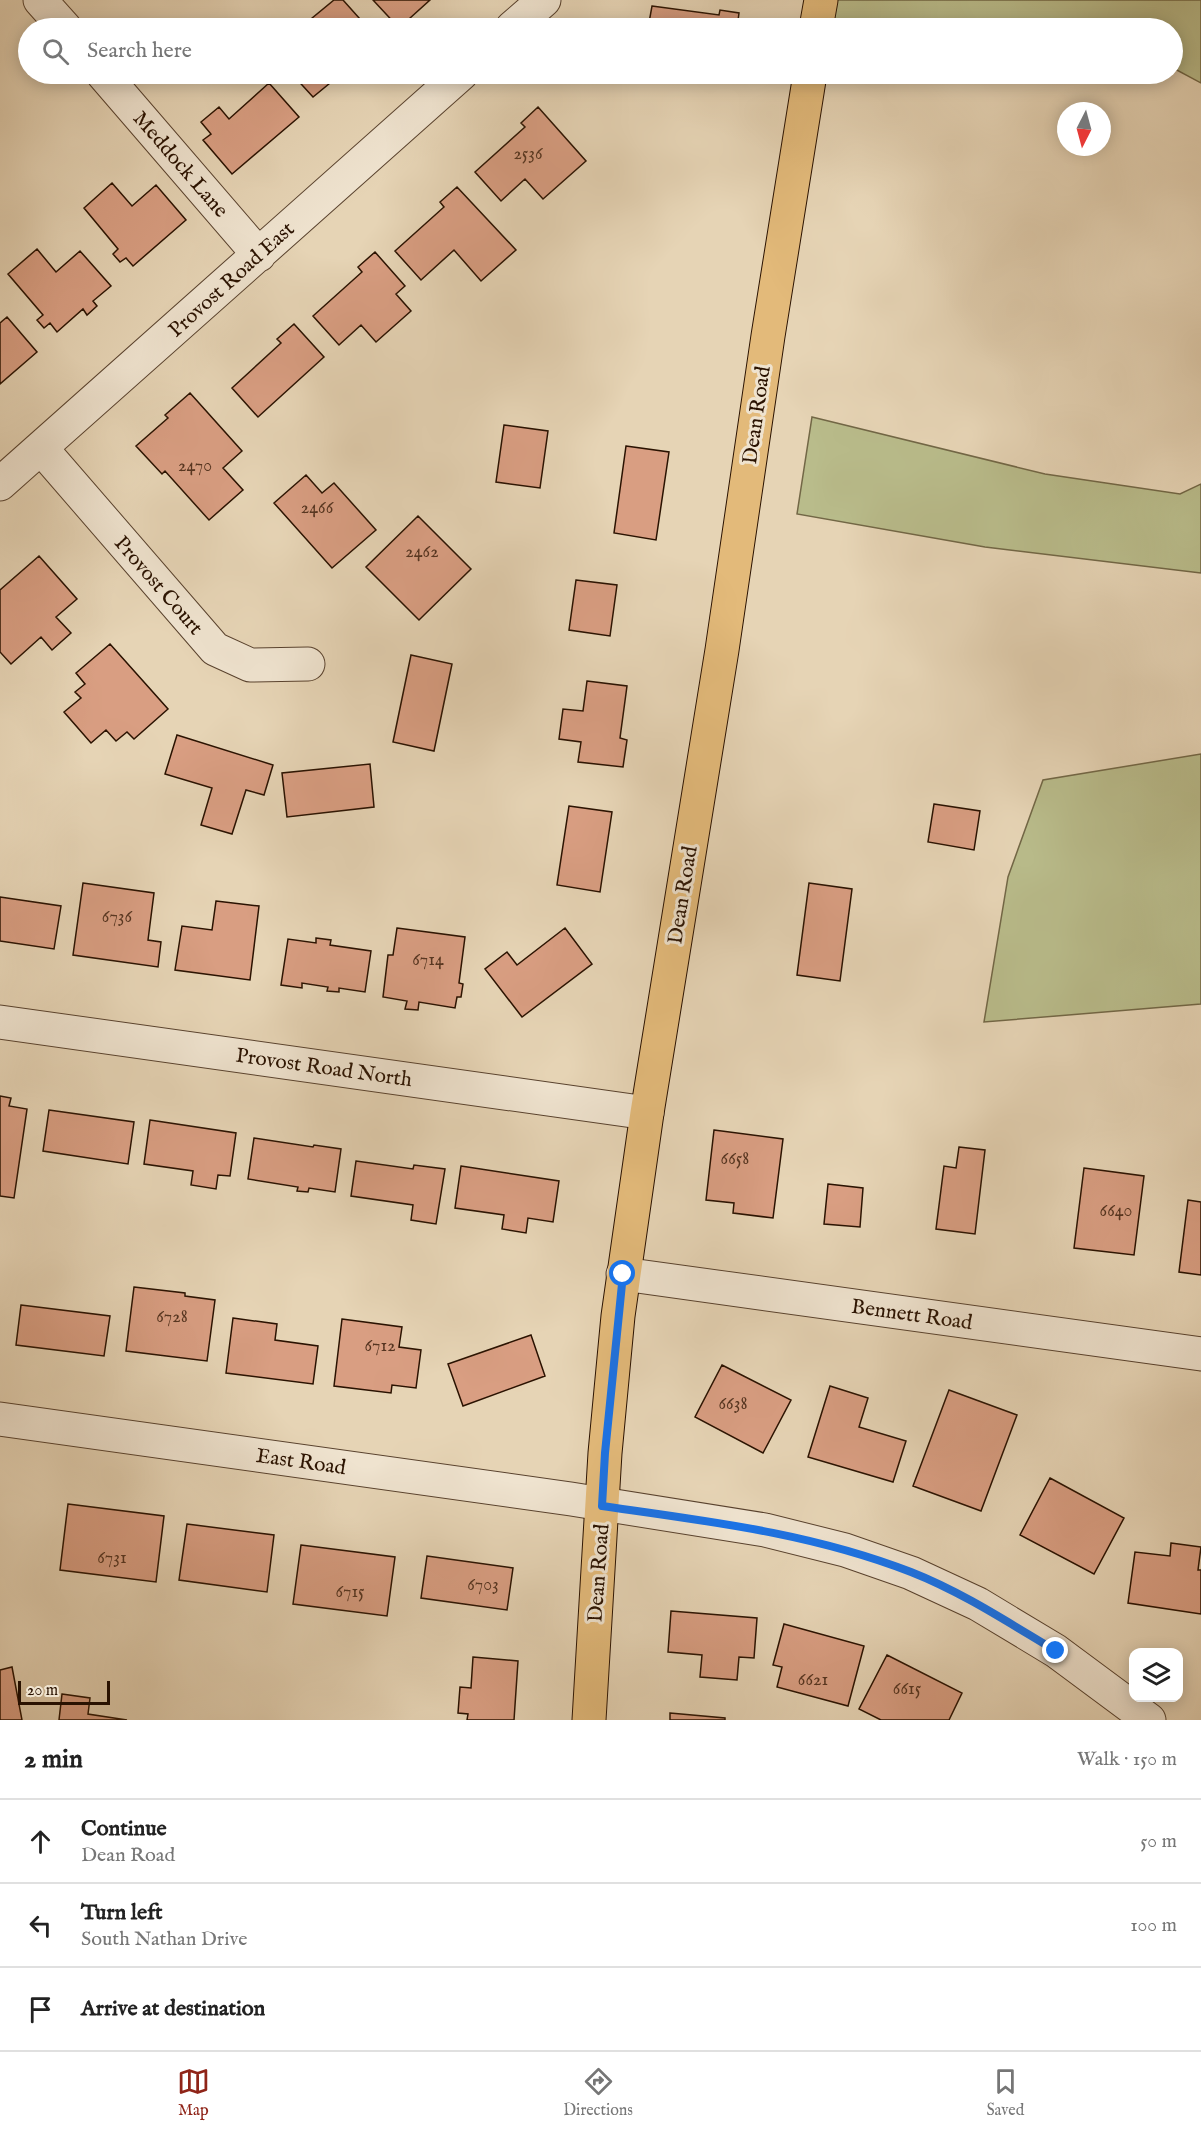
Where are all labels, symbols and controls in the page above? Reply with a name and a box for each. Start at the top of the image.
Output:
search box [18,18,1183,84]
icon: search [39,35,72,68]
text: Search here [87,37,192,65]
north arrow [1057,102,1111,156]
street label: Meddock Lane [126,106,234,224]
house number: 2536 [513,143,543,166]
street label: Provost Road East [163,216,301,344]
street label: Dean Road [737,364,778,466]
house number: 2470 [178,455,212,478]
house number: 2466 [301,497,334,520]
street label: Provost Court [107,531,208,641]
house number: 2462 [405,541,439,564]
street label: Dean Road [662,844,705,946]
house number: 6736 [102,906,133,929]
house number: 6714 [412,949,444,972]
street label: Provost Road North [234,1043,414,1094]
house number: 6658 [721,1148,749,1171]
house number: 6640 [1100,1200,1132,1223]
route start [609,1260,635,1286]
street label: Bennett Road [849,1294,975,1337]
house number: 6728 [156,1306,188,1329]
house number: 6712 [364,1335,396,1358]
house number: 6638 [719,1393,747,1416]
street label: East Road [254,1443,348,1482]
street label: Dean Road [583,1522,616,1623]
house number: 6731 [97,1547,127,1570]
house number: 6703 [467,1574,499,1597]
house number: 6715 [335,1581,365,1604]
route end [1042,1637,1068,1663]
map controls [1129,1648,1183,1702]
button: layers [1129,1648,1183,1702]
house number: 6621 [798,1669,828,1692]
scale bar [18,1678,110,1706]
house number: 6615 [893,1678,922,1701]
text: 20 m [27,1681,58,1701]
text: 2 min [24,1743,83,1776]
text: Walk · 150 m [1077,1747,1177,1772]
text: Continue [81,1815,167,1843]
icon: ahead [24,1825,57,1858]
text: 50 m [1140,1829,1177,1854]
text: Dean Road [81,1843,175,1868]
text: Turn left [81,1899,163,1927]
icon: left [24,1909,57,1942]
text: 100 m [1130,1913,1177,1938]
text: South Nathan Drive [81,1927,247,1952]
icon: arrive [24,1993,57,2026]
text: Arrive at destination [81,1995,265,2023]
tab: Map [177,2065,210,2121]
tab: Directions [563,2065,633,2121]
tab: Saved [986,2065,1024,2121]

